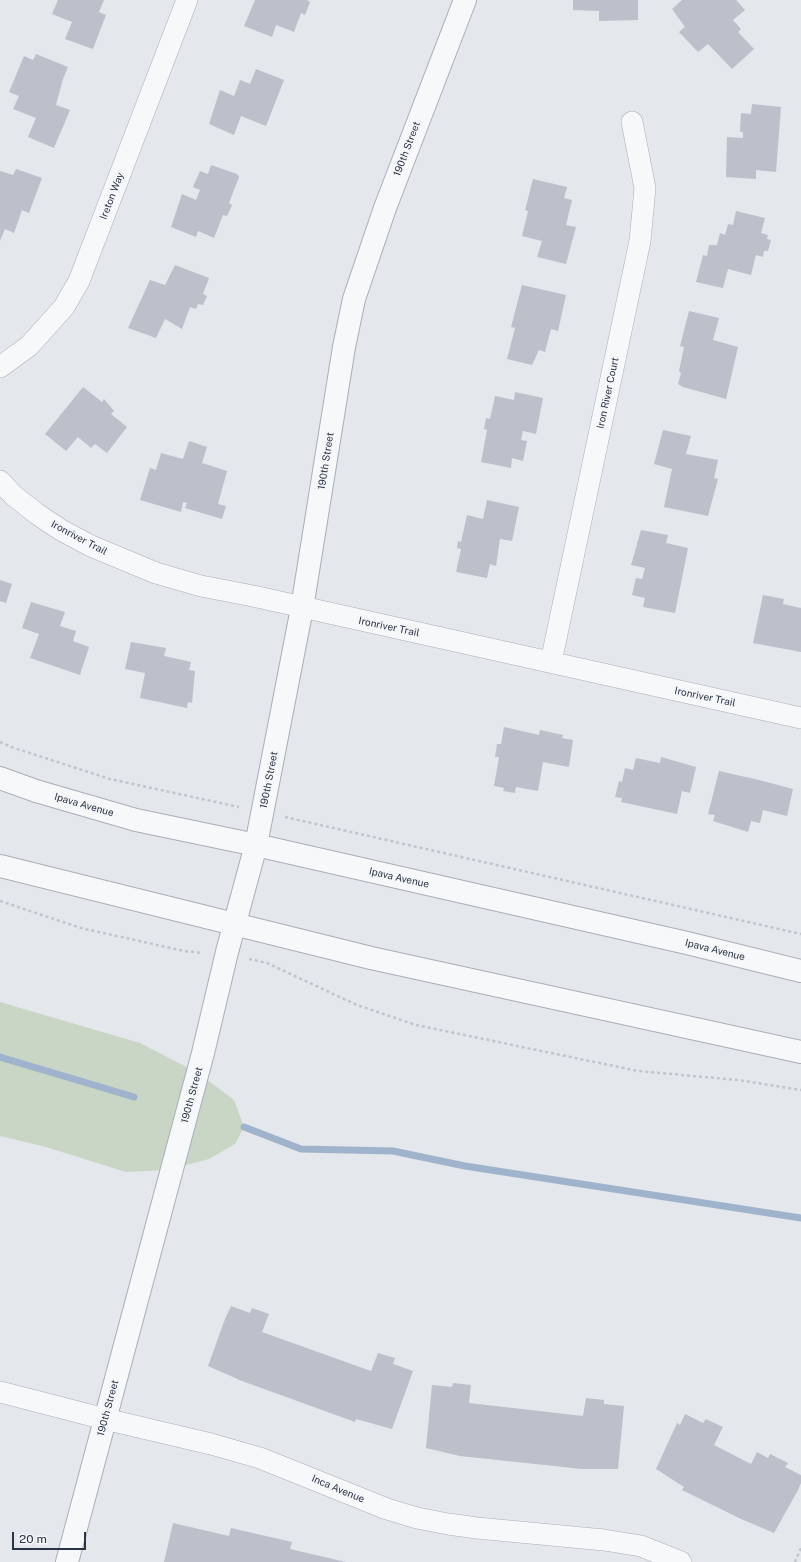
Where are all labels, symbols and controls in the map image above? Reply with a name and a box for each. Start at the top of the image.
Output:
street label: 190th Street [391,120,423,178]
street label: Ireton Way [98,171,126,221]
street label: Iron River Court [595,356,621,430]
street label: 190th Street [316,432,336,490]
street label: Ironriver Trail [49,518,109,558]
street label: Ironriver Trail [358,615,420,639]
street label: Ironriver Trail [674,685,736,709]
street label: 190th Street [258,751,280,809]
street label: Ipava Avenue [53,791,115,819]
street label: Ipava Avenue [368,865,430,891]
street label: Ipava Avenue [684,937,746,963]
street label: 190th Street [179,1066,205,1124]
street label: 190th Street [95,1379,121,1437]
street label: Inca Avenue [310,1472,366,1506]
scale bar [14,1524,88,1550]
text: 20 m [19,1532,47,1546]

